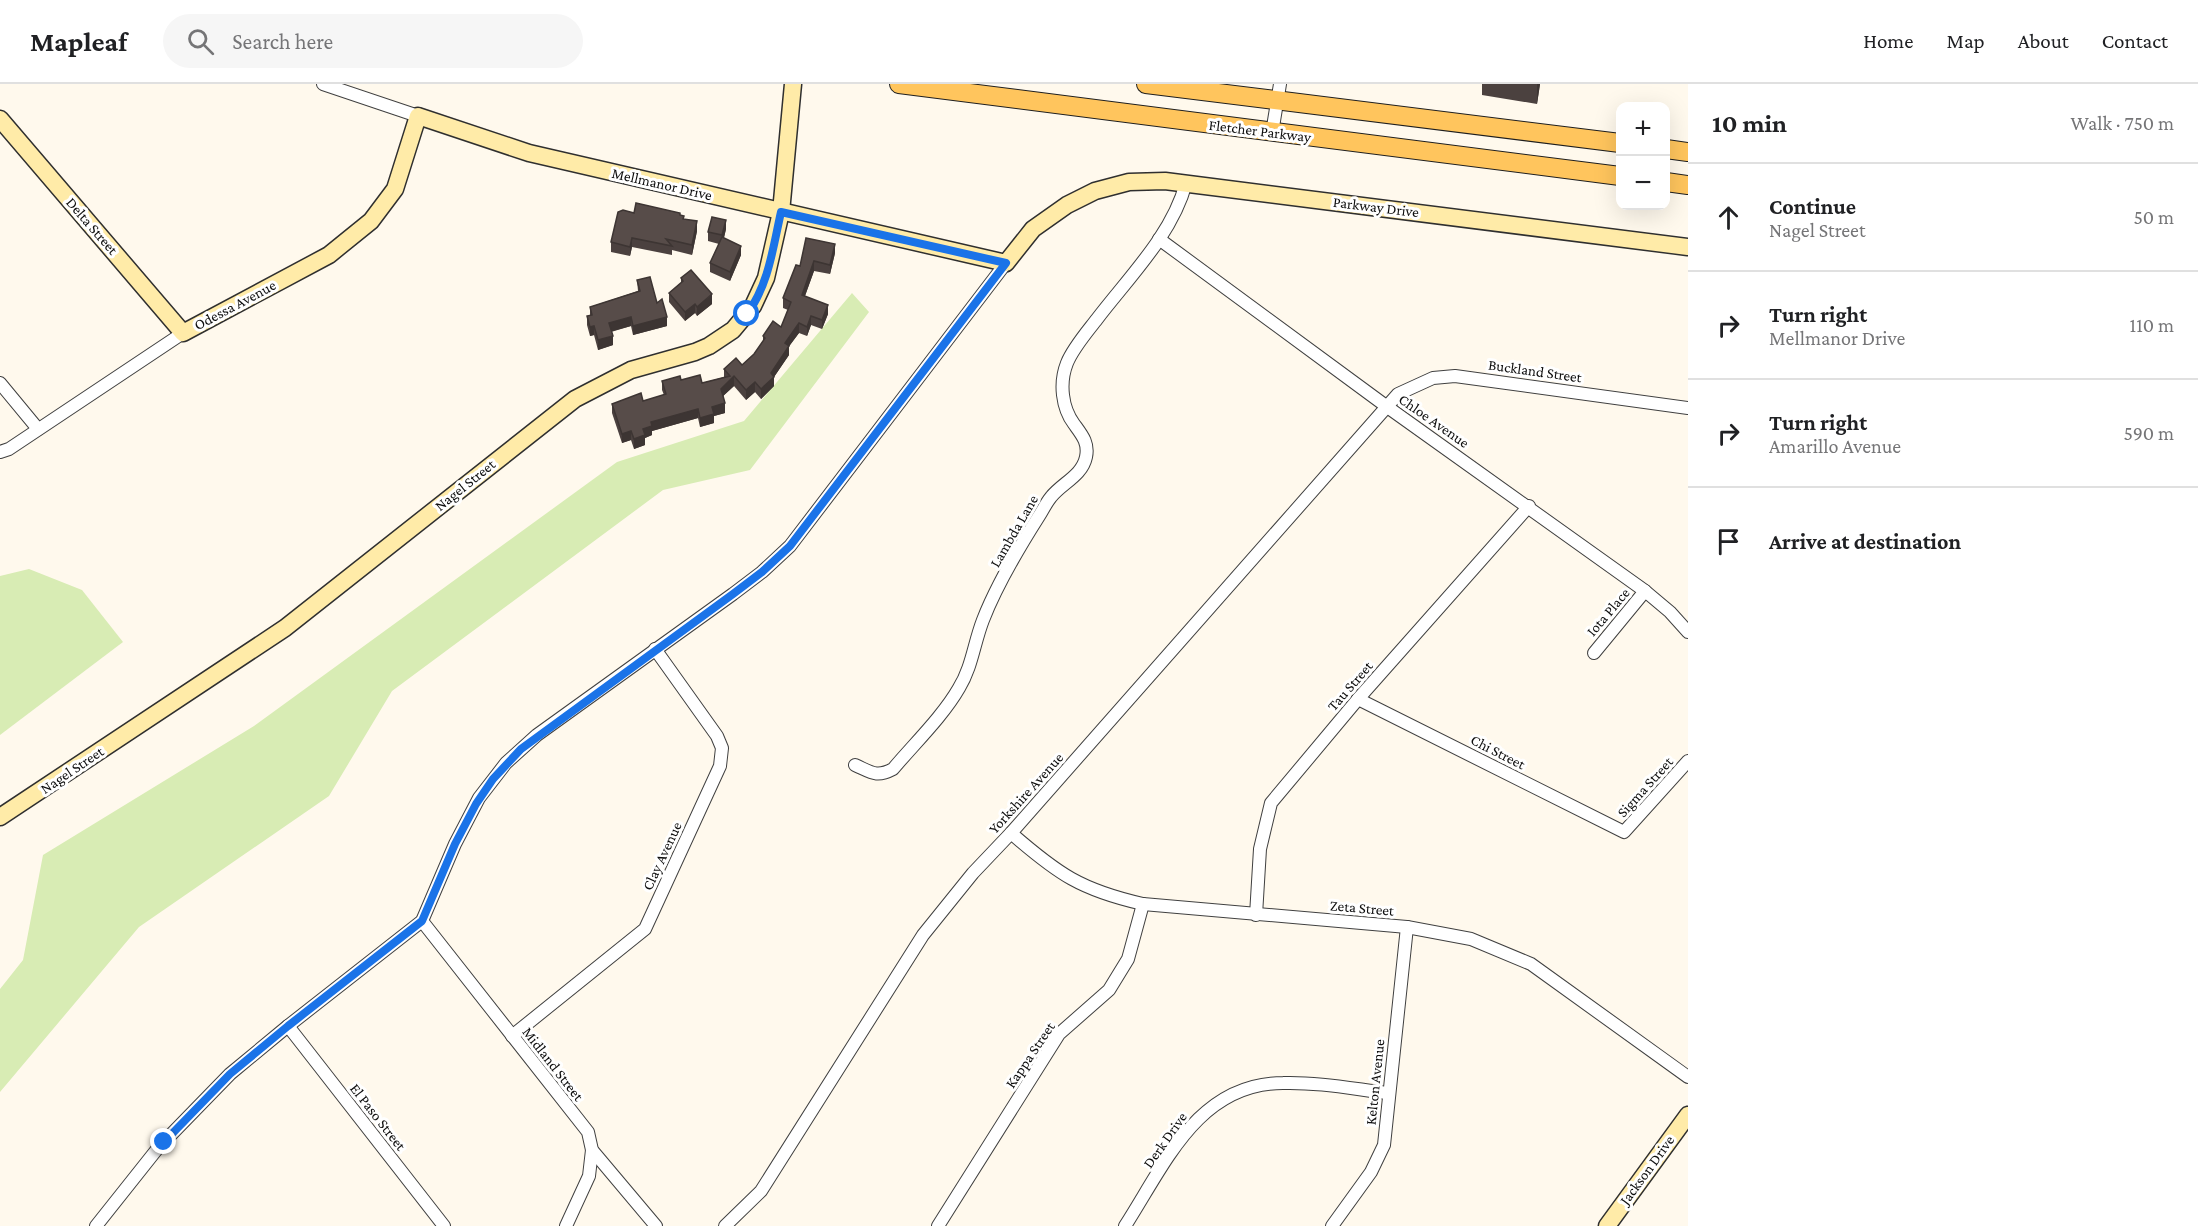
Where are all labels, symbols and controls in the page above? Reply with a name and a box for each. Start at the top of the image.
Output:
search box [163,14,583,68]
icon: search [184,25,217,58]
text: Mapleaf [30,26,127,57]
text: Search here [232,29,333,54]
text: Home [1863,29,1913,53]
text: Map [1946,29,1985,53]
text: About [2018,29,2069,53]
text: Contact [2102,29,2168,53]
map controls [1616,102,1670,210]
button: + [1616,102,1670,156]
text: 10 min [1712,109,1787,138]
text: Walk · 750 m [2071,112,2174,134]
street label: Fletcher Parkway [1208,117,1312,146]
button: − [1616,156,1670,210]
street label: Mellmanor Drive [610,165,714,203]
street label: Delta Street [63,194,122,259]
street label: Parkway Drive [1332,194,1420,221]
text: Continue [1769,194,1856,219]
icon: ahead [1712,201,1745,234]
text: 50 m [2133,206,2174,228]
text: Nagel Street [1769,219,1866,241]
street label: Odessa Avenue [191,277,279,333]
route start [733,300,759,326]
text: Turn right [1769,302,1867,327]
icon: right [1712,309,1745,342]
text: 110 m [2130,314,2174,336]
text: Mellmanor Drive [1769,327,1905,349]
street label: Buckland Street [1487,357,1584,386]
street label: Chloe Avenue [1396,391,1472,451]
text: Turn right [1769,410,1867,435]
icon: right [1712,417,1745,450]
text: 590 m [2124,422,2174,444]
text: Amarillo Avenue [1769,435,1901,457]
street label: Nagel Street [432,455,500,515]
street label: Lambda Lane [987,492,1041,570]
icon: arrive [1712,525,1745,558]
text: Arrive at destination [1769,529,1961,554]
street label: Iota Place [1583,584,1633,639]
street label: Tau Street [1324,657,1377,714]
street label: Chi Street [1468,732,1529,773]
street label: Nagel Street [38,743,108,798]
street label: Yorkshire Avenue [986,749,1067,837]
street label: Sigma Street [1614,753,1678,821]
street label: Clay Avenue [639,819,686,893]
street label: Zeta Street [1329,897,1396,919]
street label: Kappa Street [1002,1018,1059,1092]
street label: Midland Street [519,1024,587,1105]
street label: Kelton Avenue [1363,1038,1388,1126]
street label: El Paso Street [347,1080,410,1154]
street label: Derk Drive [1140,1109,1190,1171]
route end [150,1128,176,1154]
street label: Jackson Drive [1615,1132,1678,1210]

